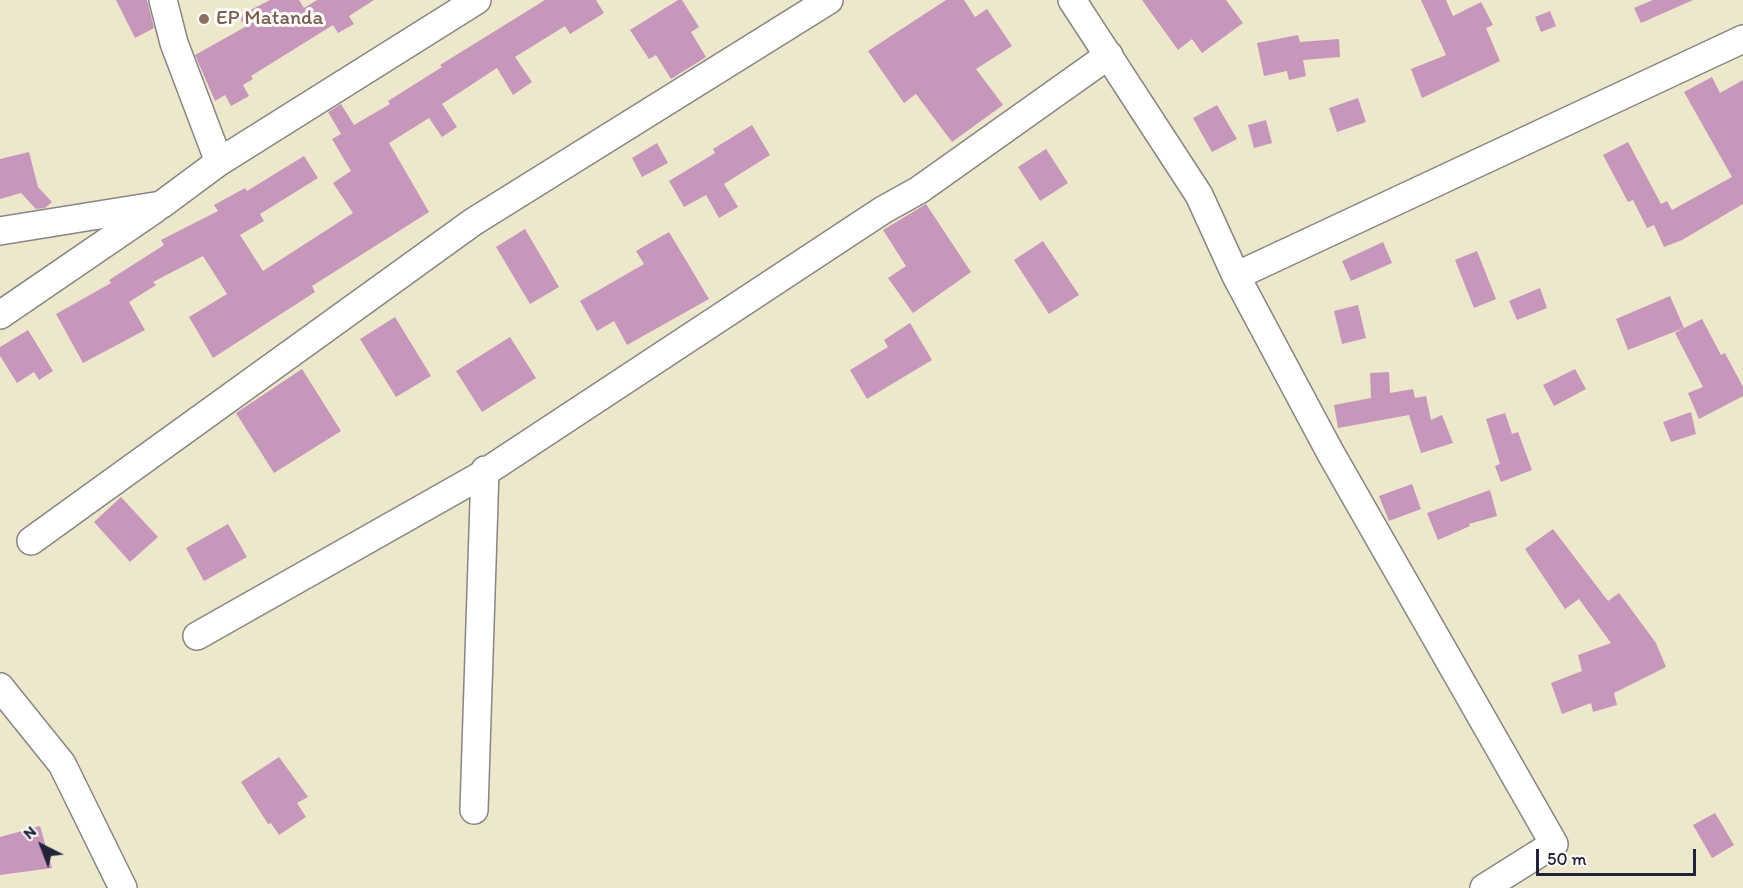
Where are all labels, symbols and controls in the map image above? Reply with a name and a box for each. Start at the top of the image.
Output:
place label: EP Matanda [216,6,323,32]
marker: EP Matanda [197,12,211,26]
north arrow [12,816,72,876]
text: N [19,822,40,843]
scale bar [1539,837,1700,875]
text: 50 m [1547,848,1587,870]

